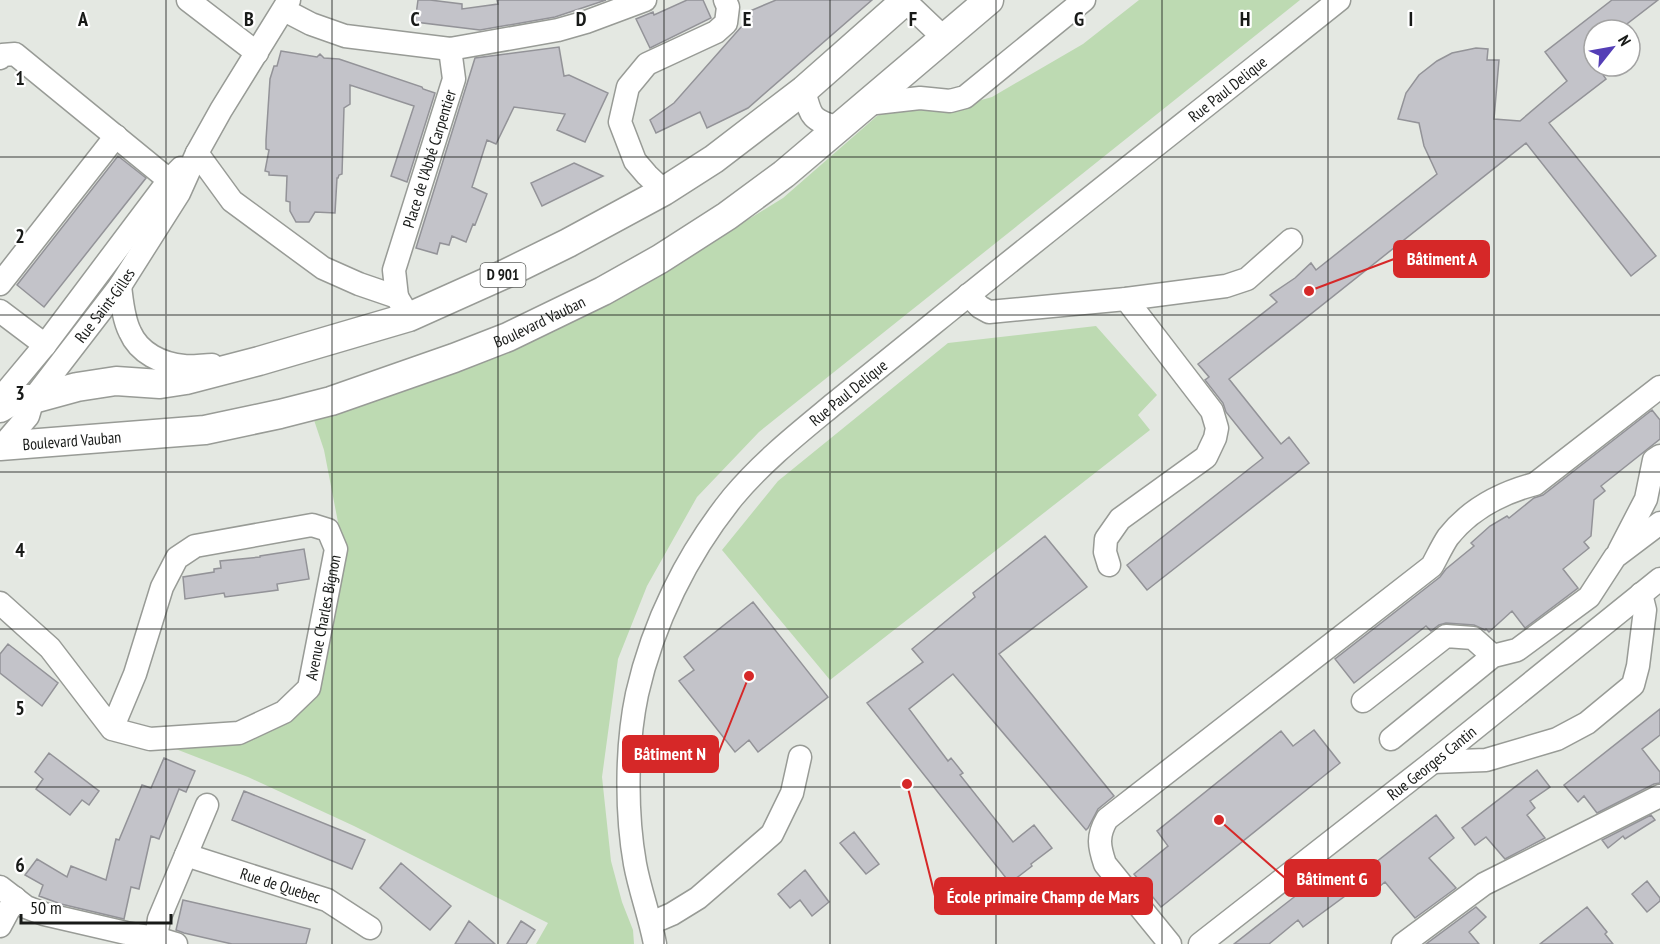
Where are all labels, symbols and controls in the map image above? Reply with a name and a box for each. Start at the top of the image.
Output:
text: A [77,6,89,32]
text: B [244,6,254,32]
text: C [410,6,420,32]
text: D [576,6,587,32]
text: E [743,6,751,32]
text: F [909,6,917,32]
text: G [1074,6,1084,32]
text: H [1240,6,1250,32]
text: I [1409,6,1413,32]
north arrow [1582,18,1642,78]
text: N [1614,31,1636,49]
street label: Rue Paul Delique [1184,52,1271,126]
text: 1 [15,65,25,91]
street label: Place de l'Abbé Carpentier [398,86,460,230]
text: 2 [15,223,25,249]
callout: Bâtiment A [1394,241,1489,277]
text: Bâtiment A [1407,247,1478,270]
road number: D 901 [480,263,526,287]
street label: Rue Saint-Gilles [70,264,139,346]
street label: Boulevard Vauban [491,291,588,352]
street label: Rue Paul Delique [805,355,891,430]
text: 3 [15,380,25,406]
street label: Boulevard Vauban [22,427,122,454]
text: 4 [15,537,25,563]
street label: Avenue Charles Bignon [301,553,345,682]
text: 5 [15,695,25,721]
street label: Rue Georges Cantin [1383,721,1480,804]
callout: Bâtiment N [623,736,718,772]
text: Bâtiment N [634,742,706,765]
text: 6 [15,852,25,878]
callout: Bâtiment G [1285,860,1380,896]
street label: Rue de Quebec [238,863,323,907]
text: Bâtiment G [1296,867,1368,890]
callout: École primaire Champ de Mars [935,878,1152,914]
text: École primaire Champ de Mars [947,885,1139,908]
scale bar [21,887,171,925]
text: 50 m [30,896,62,919]

